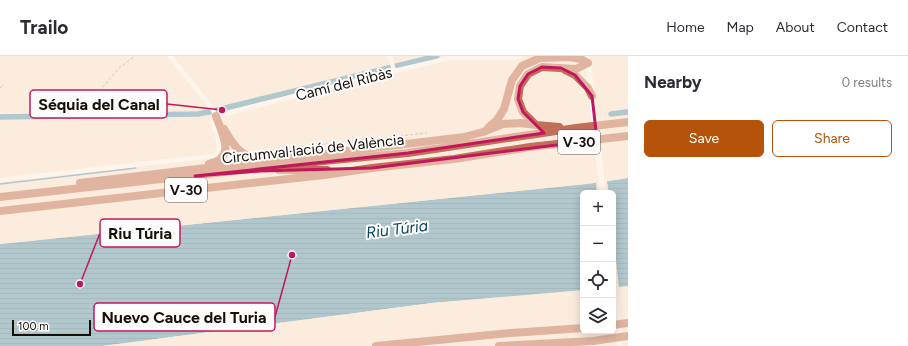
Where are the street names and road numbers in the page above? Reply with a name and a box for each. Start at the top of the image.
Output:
street label: Camí del Ribàs [294,63,394,105]
street label: Circumval·lació de València [221,130,405,168]
road number: V-30 [558,130,600,154]
road number: V-30 [165,178,207,202]

